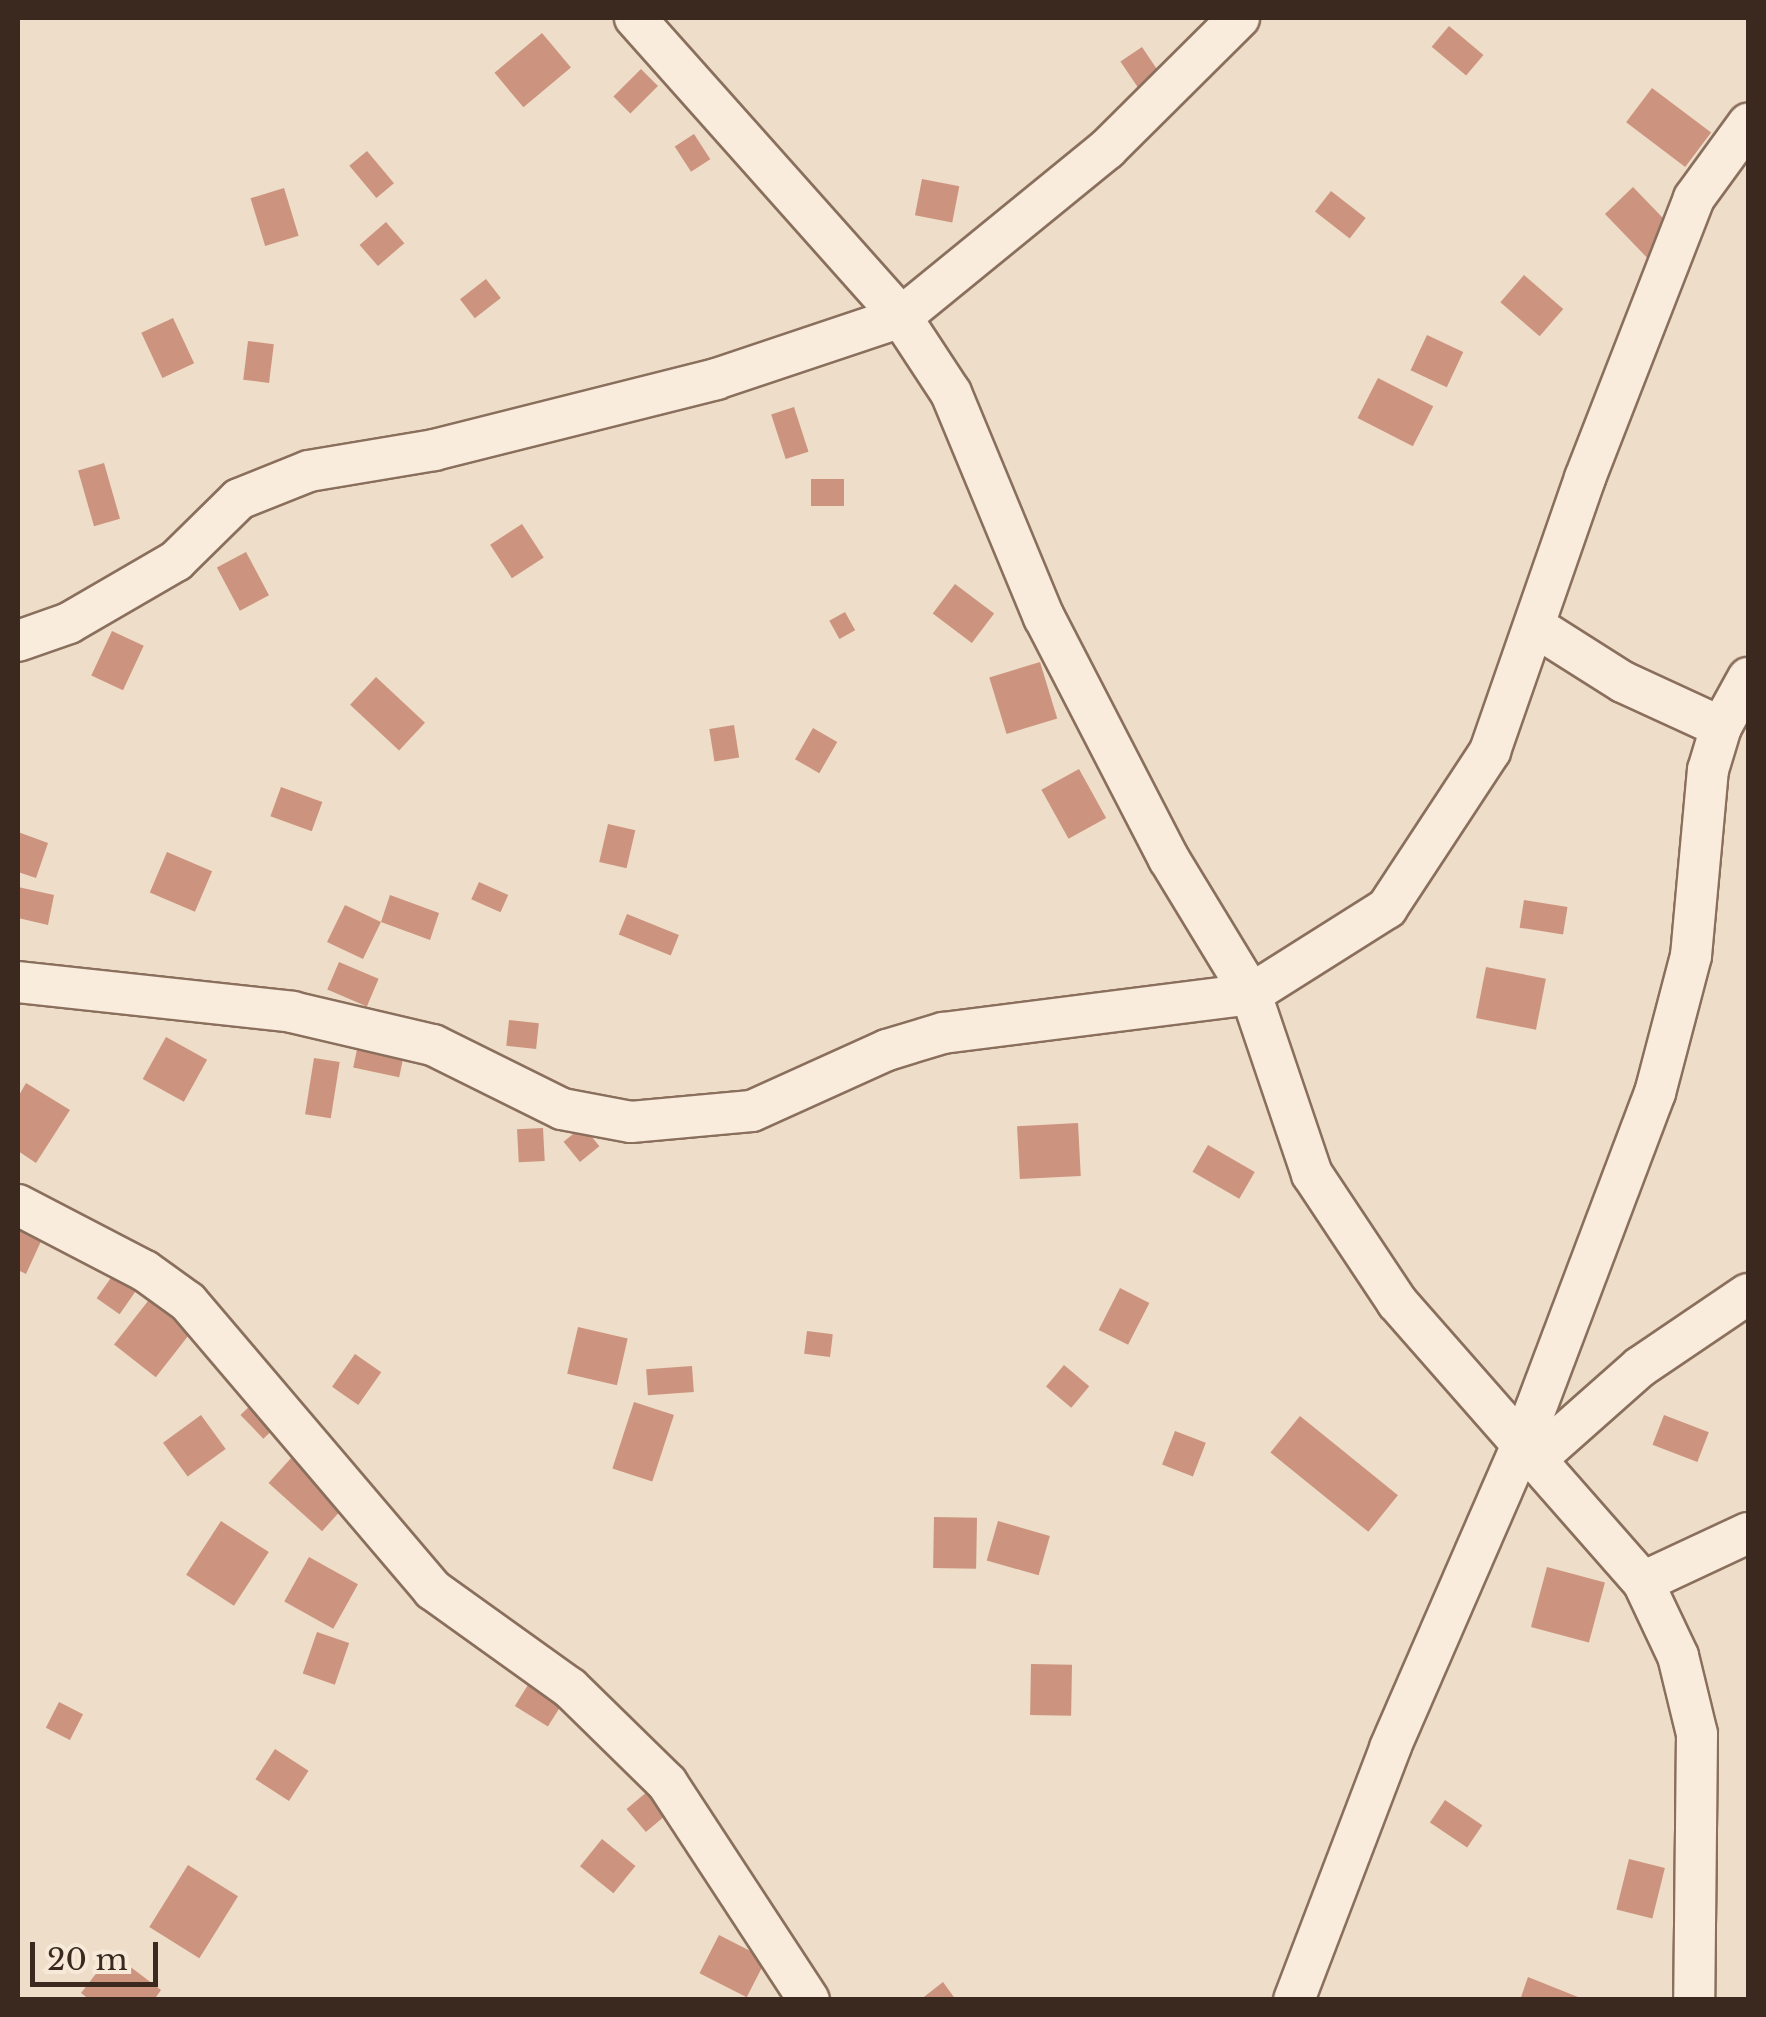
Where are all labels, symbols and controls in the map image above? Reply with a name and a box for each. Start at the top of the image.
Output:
scale bar [35,1922,162,1984]
text: 20 m [47,1941,128,1978]

